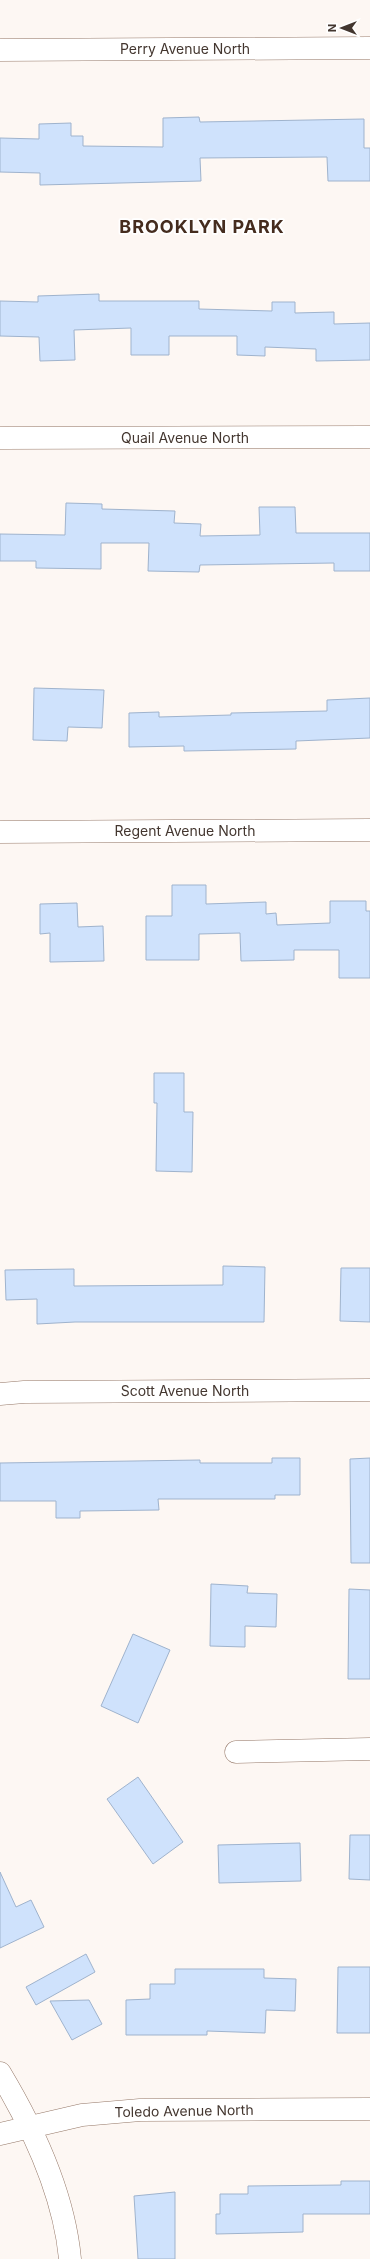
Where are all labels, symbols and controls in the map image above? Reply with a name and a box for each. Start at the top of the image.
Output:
north arrow [322,8,362,48]
text: N [325,24,339,32]
street label: Perry Avenue North [120,40,250,57]
district label: BROOKLYN PARK [119,216,285,237]
street label: Quail Avenue North [121,429,249,446]
street label: Regent Avenue North [115,822,255,839]
street label: Scott Avenue North [121,1382,249,1399]
street label: Toledo Avenue North [114,2101,254,2120]

